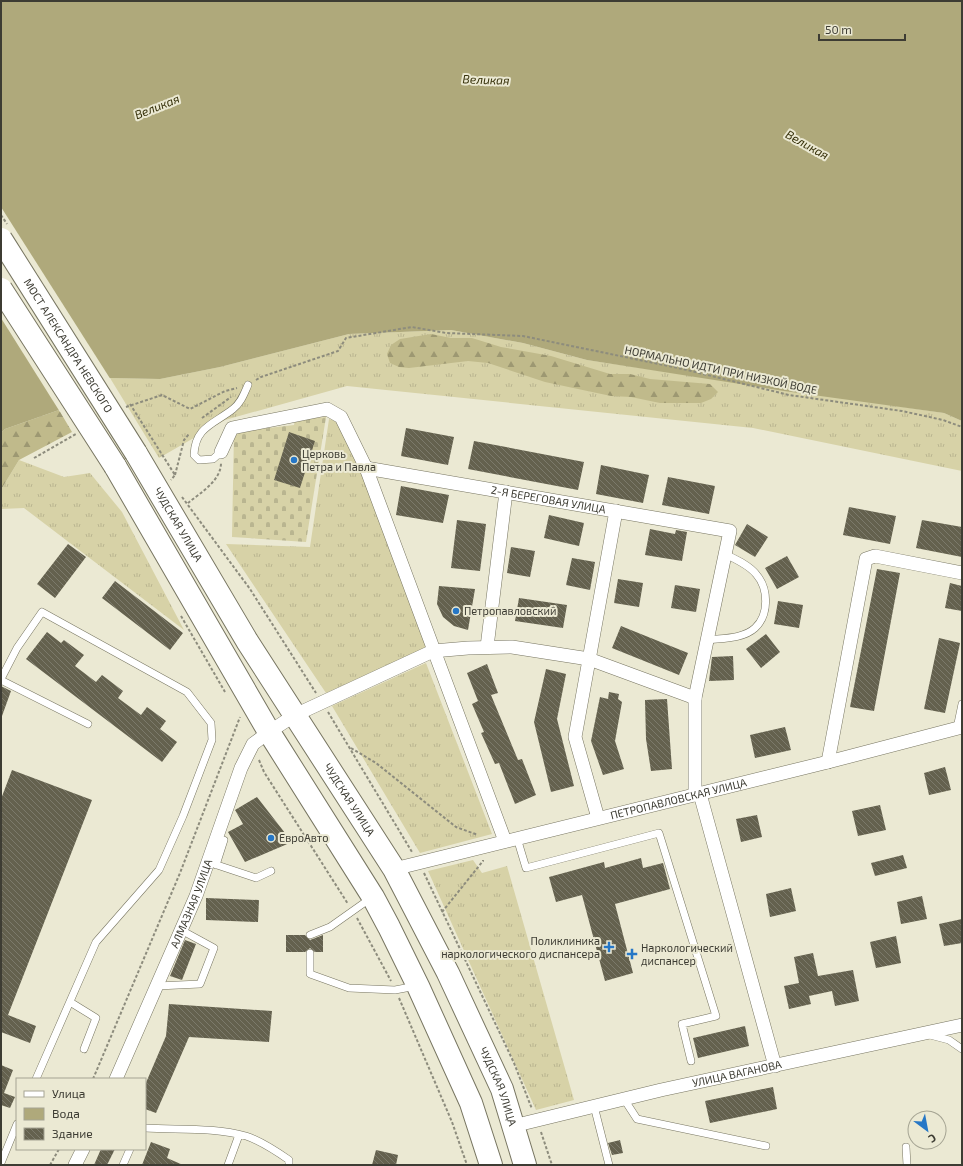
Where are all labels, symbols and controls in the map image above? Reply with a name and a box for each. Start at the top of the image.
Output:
scale bar [819,16,905,42]
text: 50 m [825,22,852,36]
water label: Великая [462,71,510,87]
water label: Великая [132,91,181,121]
water label: Великая [783,127,831,162]
street label: МОСТ АЛЕКСАНДРА НЕВСКОГО [21,276,116,415]
street label: НОРМАЛЬНО ИДТИ ПРИ НИЗКОЙ ВОДЕ [624,343,819,396]
place label: Церковь Петра и Павла [302,447,376,473]
marker: Церковь Петра и Павла [289,455,299,465]
street label: 2-Я БЕРЕГОВАЯ УЛИЦА [490,483,607,515]
street label: ЧУДСКАЯ УЛИЦА [152,485,206,564]
place label: Петропавловский [464,604,556,617]
marker: Петропавловский [451,606,461,616]
street label: ЧУДСКАЯ УЛИЦА [321,761,378,838]
street label: ПЕТРОПАВЛОВСКАЯ УЛИЦА [609,775,748,821]
place label: ЕвроАвто [279,831,328,844]
marker: ЕвроАвто [266,833,276,843]
street label: АЛМАЗНАЯ УЛИЦА [167,857,215,950]
place label: Поликлиника наркологического диспансера [441,934,600,960]
marker: Поликлиника наркологического диспансера [603,941,615,953]
place label: Наркологический диспансер [641,941,733,967]
marker: Наркологический диспансер [626,948,638,960]
street label: ЧУДСКАЯ УЛИЦА [477,1045,520,1127]
street label: УЛИЦА ВАГАНОВА [691,1057,783,1089]
legend [16,1078,146,1150]
text: Улица [52,1086,85,1100]
text: Вода [52,1106,80,1120]
north arrow [907,1110,947,1150]
text: Здание [52,1126,93,1140]
text: С [926,1132,939,1146]

